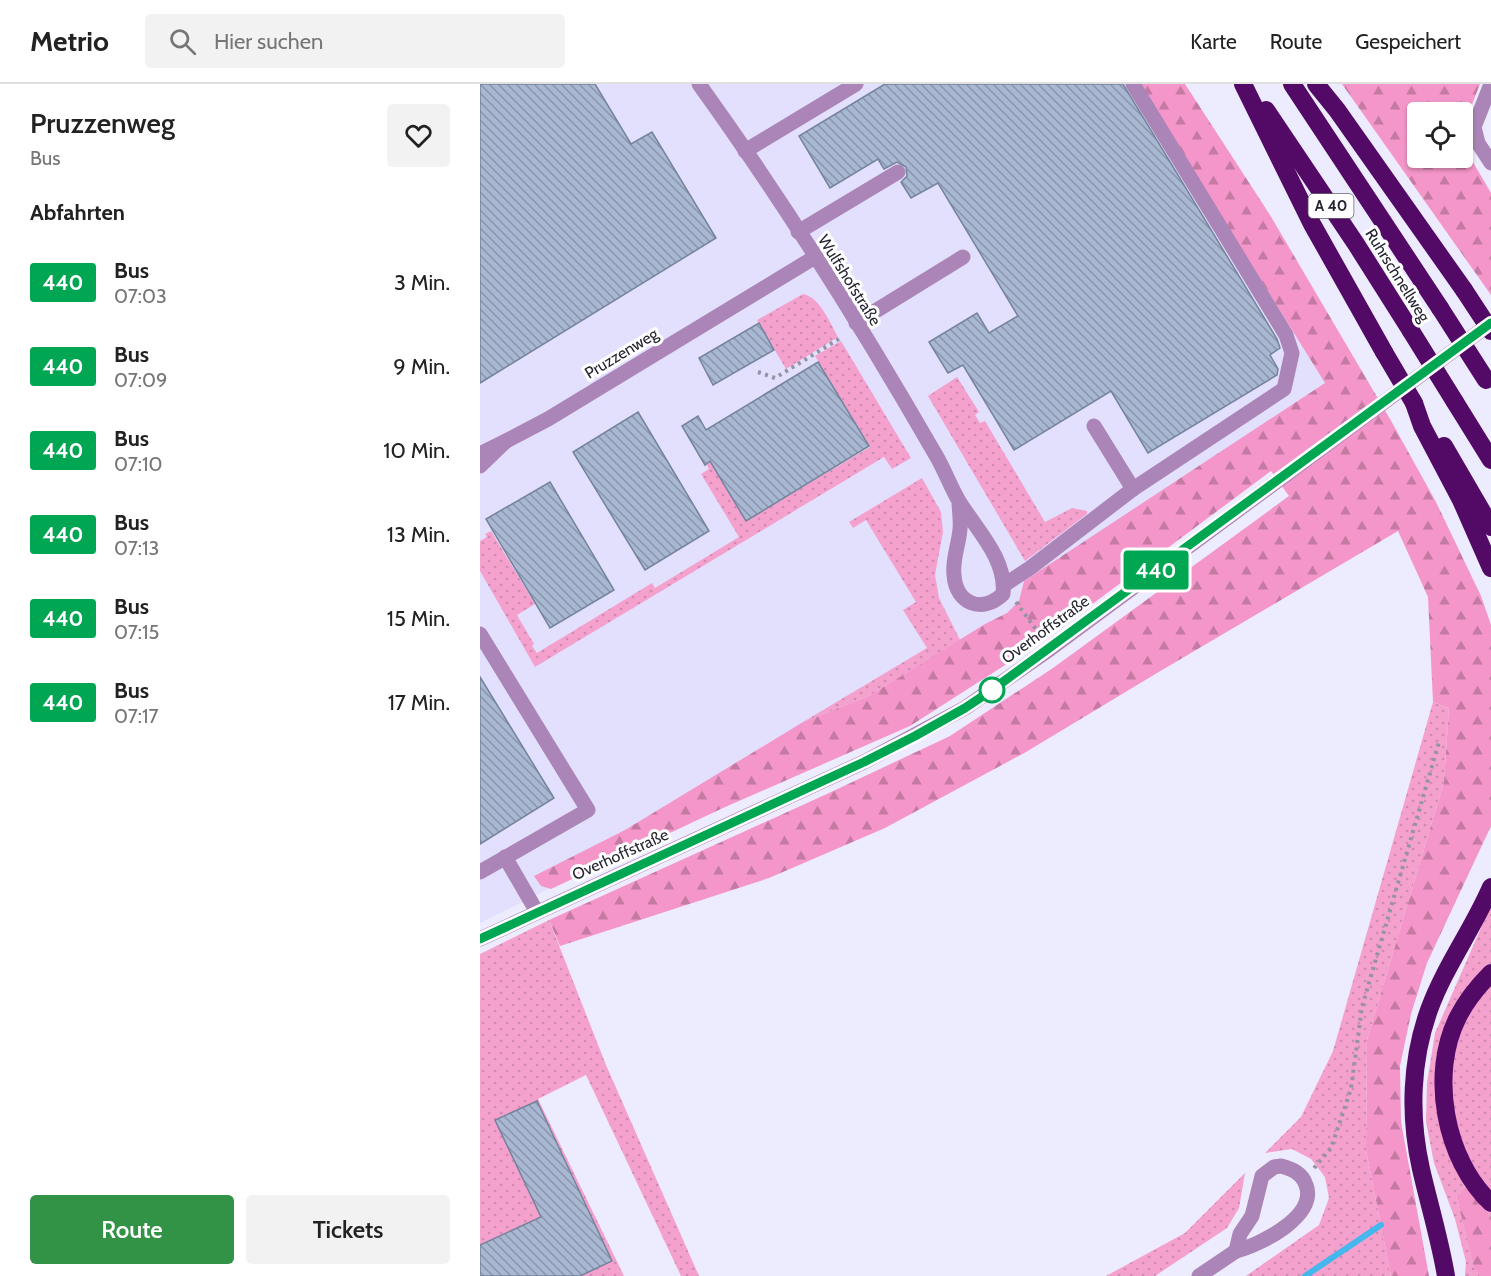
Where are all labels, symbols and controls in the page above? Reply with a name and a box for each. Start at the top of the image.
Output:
search box [145,14,565,68]
text: Metrio [30,24,109,58]
icon: search [166,25,199,58]
text: Hier suchen [214,28,323,55]
text: Karte [1190,29,1237,54]
text: Route [1270,29,1322,54]
text: Gespeichert [1355,29,1461,54]
map controls [1407,102,1473,168]
button: locate [1407,102,1473,168]
button: heart [387,104,450,167]
text: Pruzzenweg [30,106,175,140]
text: Bus [30,146,61,170]
road number: A 40 [1308,194,1354,218]
text: Abfahrten [30,199,125,226]
street label: Ruhrschnellweg [1361,225,1434,326]
street label: Wulfshofstraße [814,231,885,329]
text: Bus [114,257,149,284]
text: 3 Min. [394,269,450,296]
text: 440 [43,270,83,295]
text: 07:03 [114,284,167,308]
street label: Pruzzenweg [581,324,662,383]
text: Bus [114,341,149,368]
text: 9 Min. [393,353,450,380]
text: 440 [43,354,83,379]
text: 07:09 [114,368,167,392]
text: Bus [114,425,149,452]
text: 10 Min. [383,437,450,464]
text: 440 [43,438,83,463]
text: 07:10 [114,452,162,476]
text: Bus [114,509,149,536]
text: 13 Min. [387,521,450,548]
text: 440 [43,522,83,547]
text: 07:13 [114,536,159,560]
line badge: 440 [1122,550,1190,590]
text: 440 [1136,558,1176,583]
street label: Overhoffstraße [998,591,1093,667]
text: Bus [114,593,149,620]
text: 15 Min. [387,605,450,632]
text: 440 [43,606,83,631]
text: 07:15 [114,620,159,644]
text: Bus [114,677,149,704]
unlabelled marker [979,677,1005,703]
text: 17 Min. [388,689,450,716]
text: 440 [43,690,83,715]
text: 07:17 [114,704,159,728]
street label: Overhoffstraße [569,825,671,884]
button: Route [30,1195,234,1264]
button: Tickets [246,1195,450,1264]

